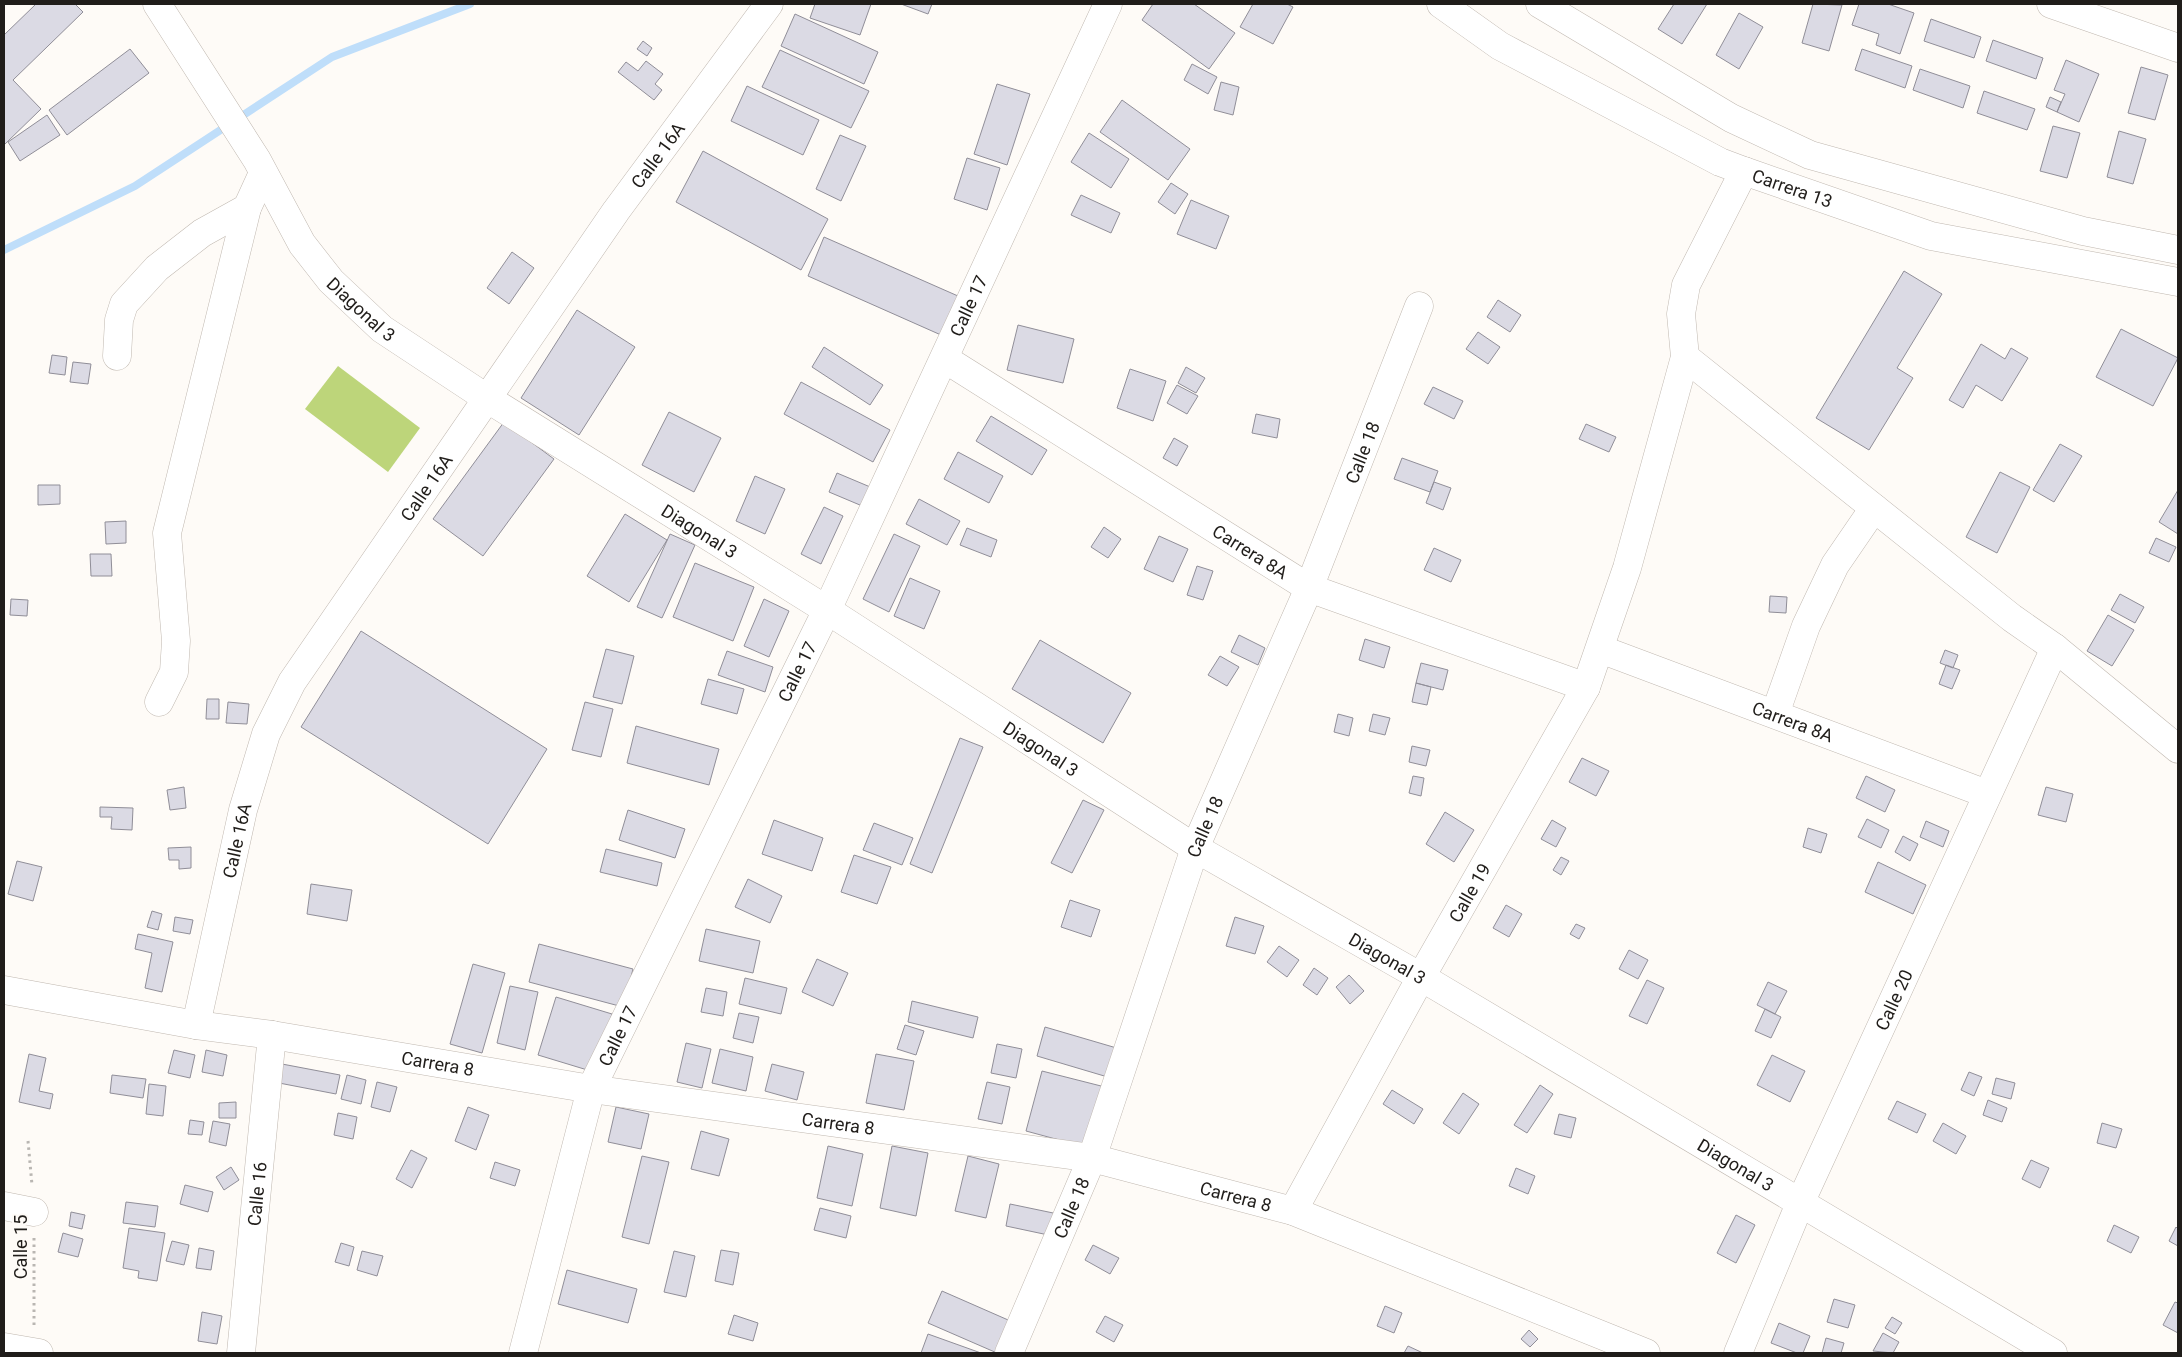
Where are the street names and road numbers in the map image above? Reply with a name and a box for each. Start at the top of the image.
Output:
street label: Calle 16A [626,118,689,192]
street label: Carrera 13 [1750,164,1835,211]
street label: Calle 17 [945,272,991,339]
street label: Diagonal 3 [323,273,399,345]
street label: Calle 18 [1340,419,1383,486]
street label: Calle 16A [396,450,456,525]
street label: Diagonal 3 [658,499,741,562]
street label: Carrera 8A [1209,520,1292,583]
street label: Calle 17 [773,638,820,705]
street label: Carrera 8A [1749,697,1837,746]
street label: Diagonal 3 [1000,717,1083,780]
street label: Calle 18 [1182,793,1227,860]
street label: Calle 16A [218,800,255,880]
street label: Calle 19 [1444,859,1494,926]
street label: Diagonal 3 [1345,928,1430,988]
street label: Calle 20 [1870,966,1916,1033]
street label: Calle 17 [594,1002,641,1069]
street label: Carrera 8 [400,1047,476,1080]
street label: Carrera 8 [801,1108,876,1138]
street label: Diagonal 3 [1694,1134,1778,1195]
street label: Calle 16 [243,1161,270,1227]
street label: Calle 18 [1049,1174,1093,1241]
street label: Carrera 8 [1198,1176,1274,1215]
street label: Calle 15 [10,1215,31,1279]

